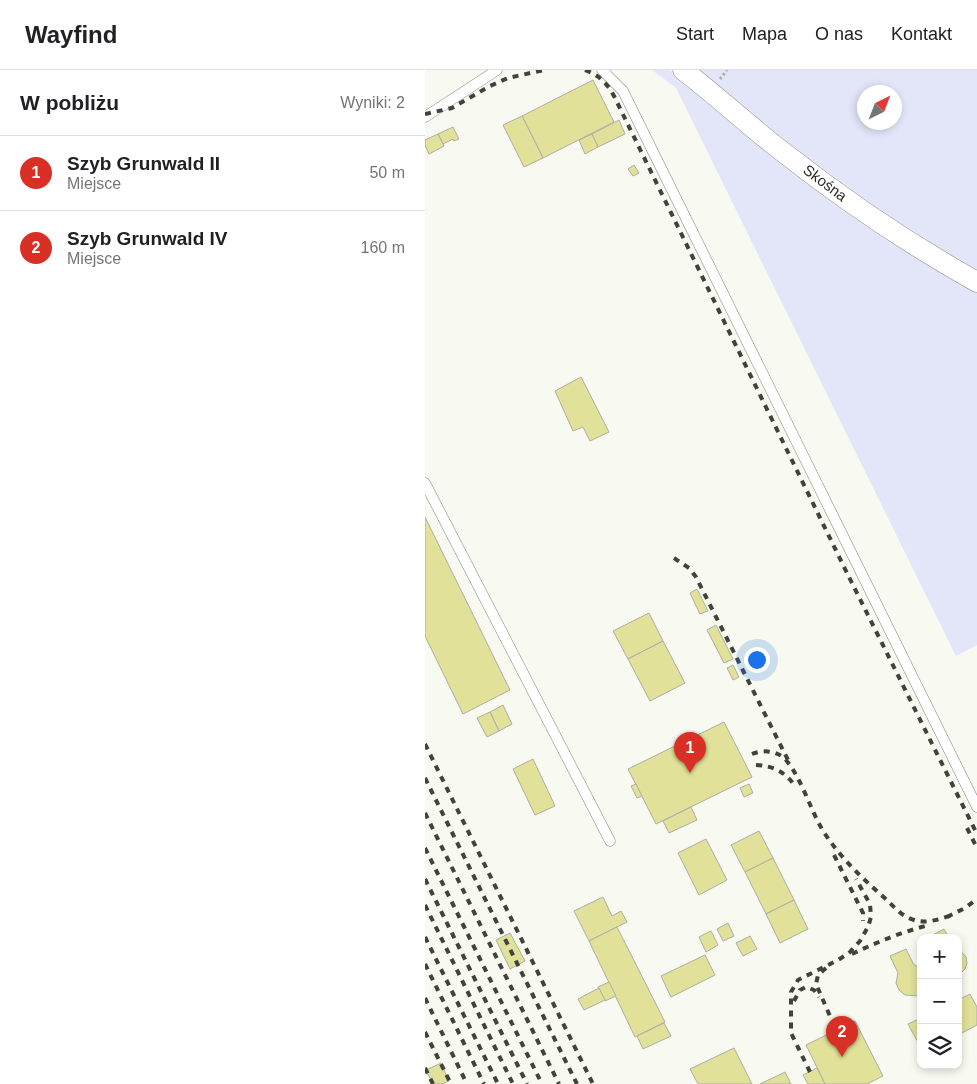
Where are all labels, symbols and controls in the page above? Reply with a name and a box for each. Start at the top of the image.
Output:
text: Wayfind [25,21,117,48]
text: Start [676,24,714,44]
text: Mapa [742,24,787,44]
text: O nas [815,24,863,44]
text: Kontakt [891,24,952,44]
north arrow [857,85,902,130]
text: W pobliżu [20,91,119,114]
text: Wyniki: 2 [340,94,405,111]
text: Szyb Grunwald II [67,153,220,174]
street label: Skośna [800,161,851,205]
text: 1 [32,164,40,181]
text: 50 m [369,164,405,181]
text: Miejsce [67,175,121,192]
text: Szyb Grunwald IV [67,228,227,249]
text: 2 [32,239,40,256]
text: 160 m [361,239,405,256]
text: Miejsce [67,250,121,267]
your location [744,647,770,673]
pin: 1 [674,732,706,773]
map controls [917,934,962,1069]
button: + [917,934,962,979]
button: − [917,979,962,1024]
pin: 2 [826,1016,858,1057]
button: layers [917,1024,962,1069]

